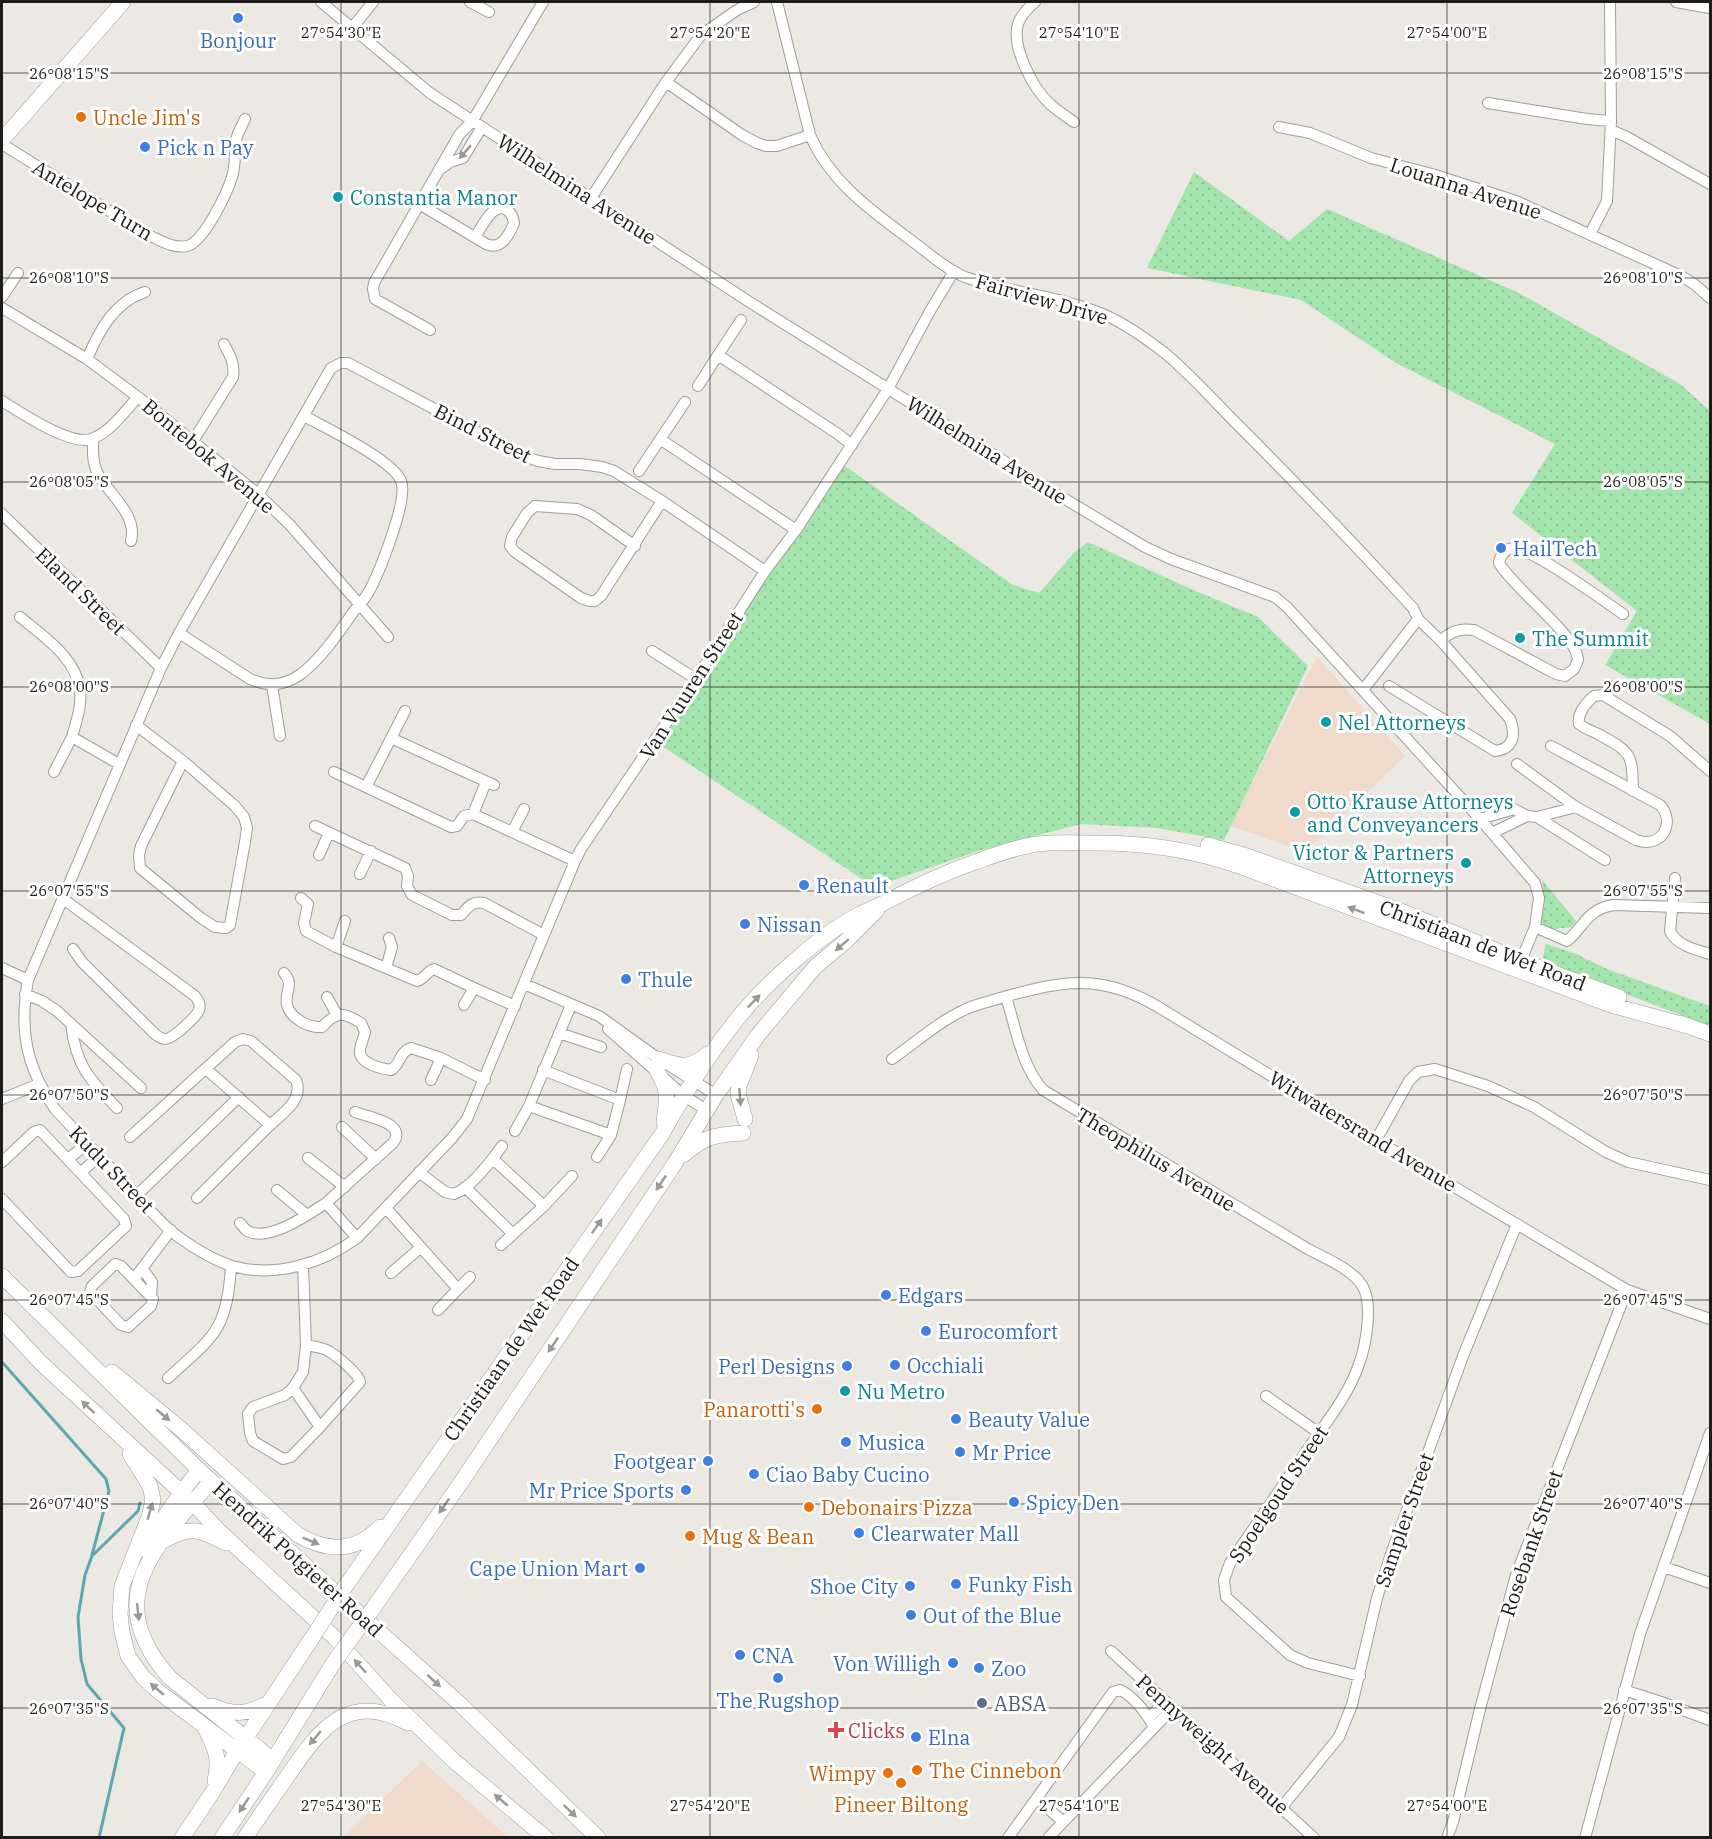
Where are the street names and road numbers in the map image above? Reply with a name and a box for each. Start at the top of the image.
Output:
street label: Wilhelmina Avenue [492,127,662,251]
street label: Louanna Avenue [1387,151,1545,225]
street label: Antelope Turn [28,153,158,247]
street label: Fairview Drive [973,267,1111,331]
street label: Wilhelmina Avenue [902,390,1072,510]
street label: Bontebok Avenue [137,393,281,519]
street label: Bind Street [430,397,536,469]
street label: Eland Street [30,541,132,641]
street label: Van Vuuren Street [633,606,749,764]
street label: Christiaan de Wet Road [1376,893,1590,997]
street label: Witwatersrand Avenue [1264,1064,1462,1198]
street label: Theophilus Avenue [1071,1101,1241,1217]
street label: Kudu Street [64,1120,160,1218]
street label: Christiaan de Wet Road [437,1252,585,1446]
street label: Spoelgoud Street [1222,1420,1334,1568]
street label: Sampler Street [1368,1449,1440,1591]
street label: Rosebank Street [1493,1466,1569,1620]
street label: Hendrik Potgieter Road [207,1475,389,1643]
street label: Pennyweight Avenue [1131,1668,1295,1820]

